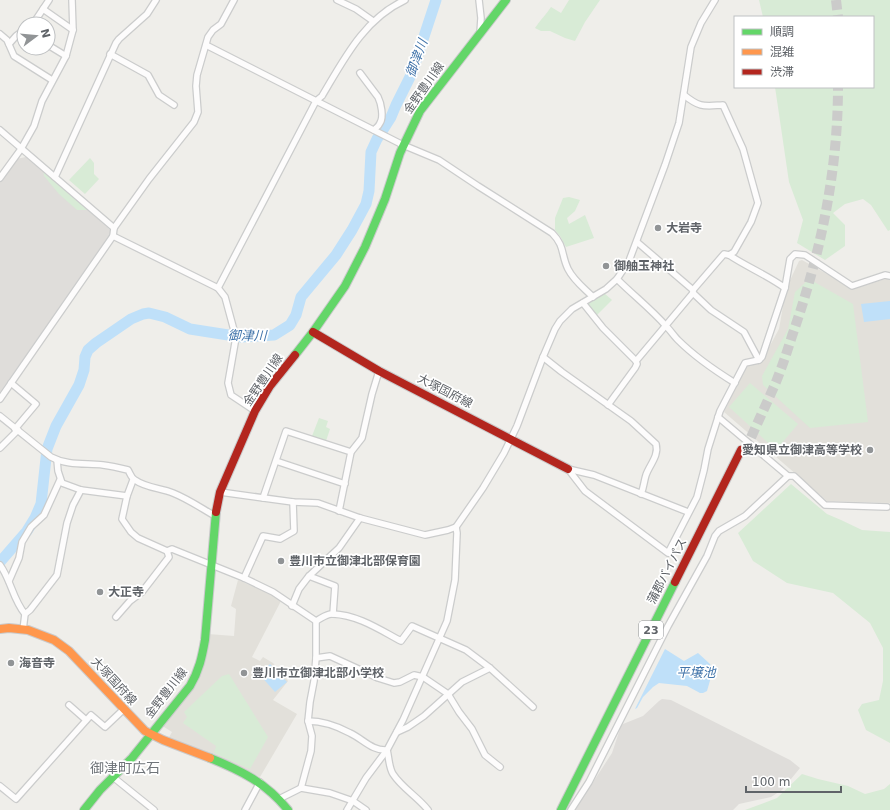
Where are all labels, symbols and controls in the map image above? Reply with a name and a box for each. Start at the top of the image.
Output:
north arrow [16,16,56,56]
legend [734,16,874,88]
text: 順調 [770,25,794,39]
text: N [38,27,53,40]
water label: 御津川 [403,35,431,79]
text: 混雑 [770,45,794,59]
street label: 金野豊川線 [401,59,447,117]
text: 渋滞 [770,65,794,79]
place label: 大岩寺 [666,221,702,235]
marker: 大岩寺 [653,223,663,233]
place label: 御舳玉神社 [614,259,674,273]
marker: 御舳玉神社 [601,261,611,271]
water label: 御津川 [227,328,269,343]
street label: 金野豊川線 [240,351,286,409]
street label: 大塚国府線 [415,371,475,411]
place label: 愛知県立御津高等学校 [742,443,862,457]
marker: 愛知県立御津高等学校 [865,445,875,455]
street label: 蒲郡バイパス [644,536,690,606]
place label: 豊川市立御津北部保育園 [289,554,421,568]
marker: 豊川市立御津北部保育園 [276,556,286,566]
place label: 大正寺 [108,585,144,599]
marker: 大正寺 [95,587,105,597]
road number: 23 [639,621,663,639]
street label: 大塚国府線 [88,654,140,708]
place label: 海音寺 [19,656,55,670]
marker: 海音寺 [6,658,16,668]
street label: 金野豊川線 [142,665,190,721]
water label: 平壌池 [676,665,717,680]
place label: 豊川市立御津北部小学校 [252,666,384,680]
marker: 豊川市立御津北部小学校 [239,668,249,678]
district label: 御津町広石 [90,760,160,776]
scale bar [746,768,841,794]
text: 100 m [752,775,790,789]

